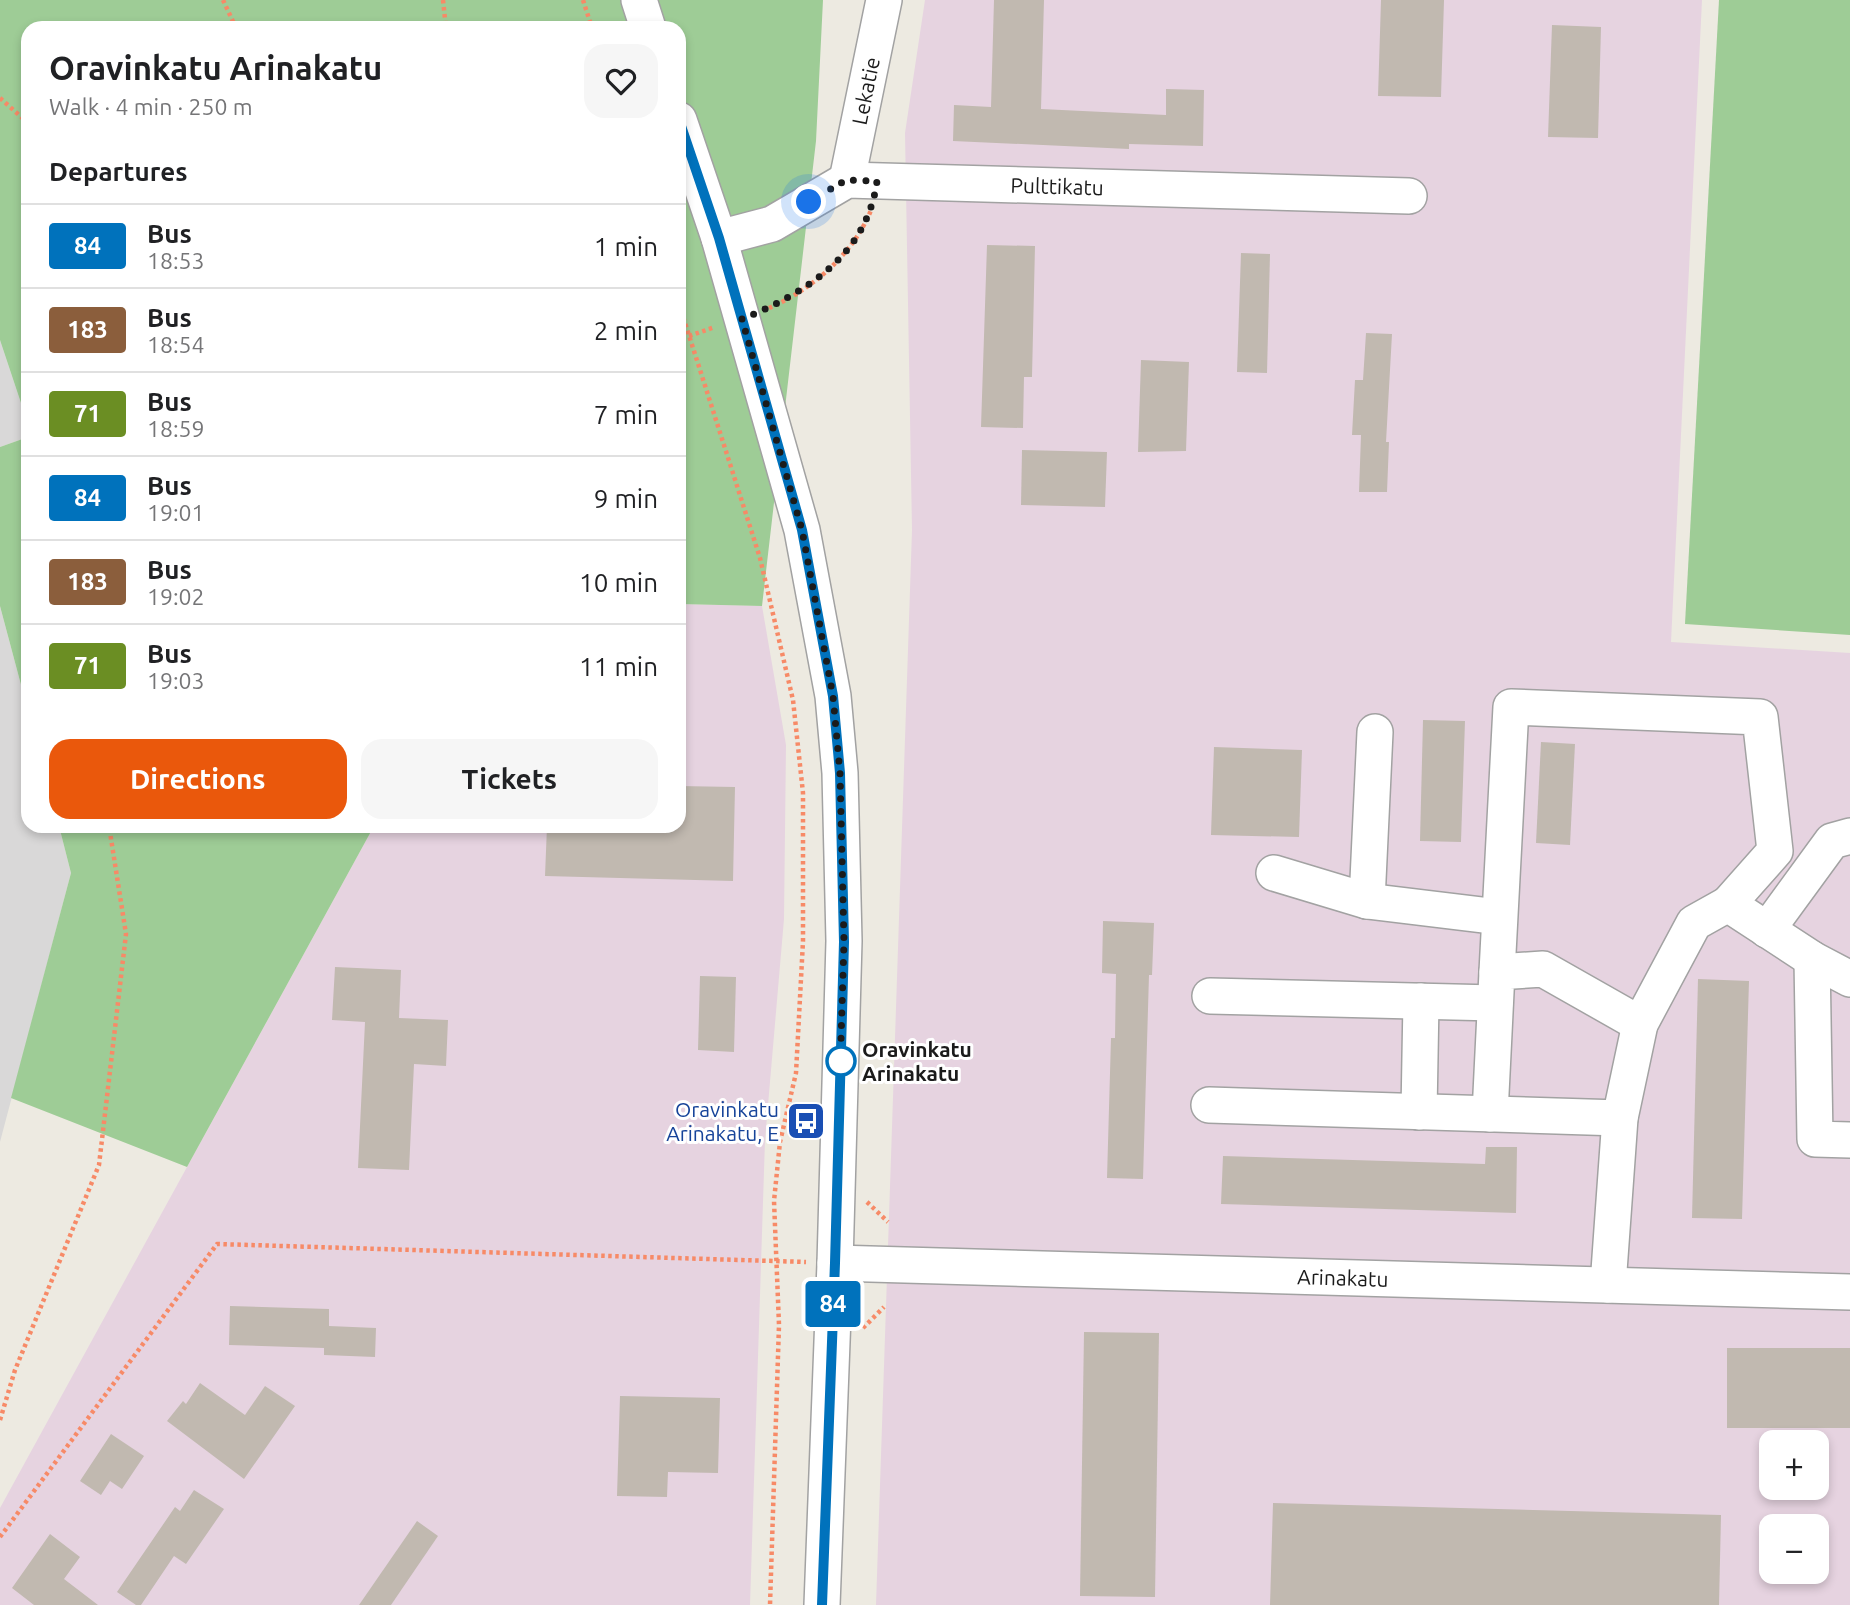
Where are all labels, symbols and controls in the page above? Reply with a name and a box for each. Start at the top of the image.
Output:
button: heart [584,44,658,118]
text: Oravinkatu Arinakatu [49,49,382,86]
street label: Lekatie [847,55,884,127]
text: Walk · 4 min · 250 m [49,94,253,119]
text: Departures [49,157,187,186]
street label: Pulttikatu [1010,173,1104,199]
your location [791,184,826,219]
text: Bus [147,219,192,248]
text: 84 [74,232,101,259]
text: 1 min [594,232,658,261]
text: 18:53 [147,248,205,273]
text: Bus [147,303,192,332]
text: 183 [67,316,108,343]
text: 2 min [594,316,658,345]
text: 18:54 [147,332,205,357]
text: Bus [147,387,192,416]
text: 71 [74,400,101,427]
text: 7 min [594,400,658,429]
text: 18:59 [147,416,205,441]
text: Bus [147,471,192,500]
text: 84 [74,484,101,511]
text: 9 min [594,484,658,513]
text: 19:01 [147,500,205,525]
text: Bus [147,555,192,584]
text: 183 [67,568,108,595]
text: 10 min [579,568,658,597]
text: 19:02 [147,584,205,609]
text: Bus [147,639,192,668]
text: 71 [74,652,101,679]
text: 11 min [579,652,658,681]
text: 19:03 [147,668,205,693]
button: Directions [49,739,347,819]
button: Tickets [361,739,658,819]
place label: Oravinkatu Arinakatu [862,1037,972,1085]
marker: Oravinkatu Arinakatu [826,1046,856,1076]
place label: Oravinkatu Arinakatu, E [666,1097,779,1145]
bus stop icon: Oravinkatu Arinakatu, E [785,1100,827,1142]
street label: Arinakatu [1297,1264,1389,1291]
line badge: 84 [802,1281,864,1327]
text: 84 [819,1290,847,1317]
map controls [1759,1430,1829,1584]
button: + [1759,1430,1829,1500]
button: − [1759,1514,1829,1584]

